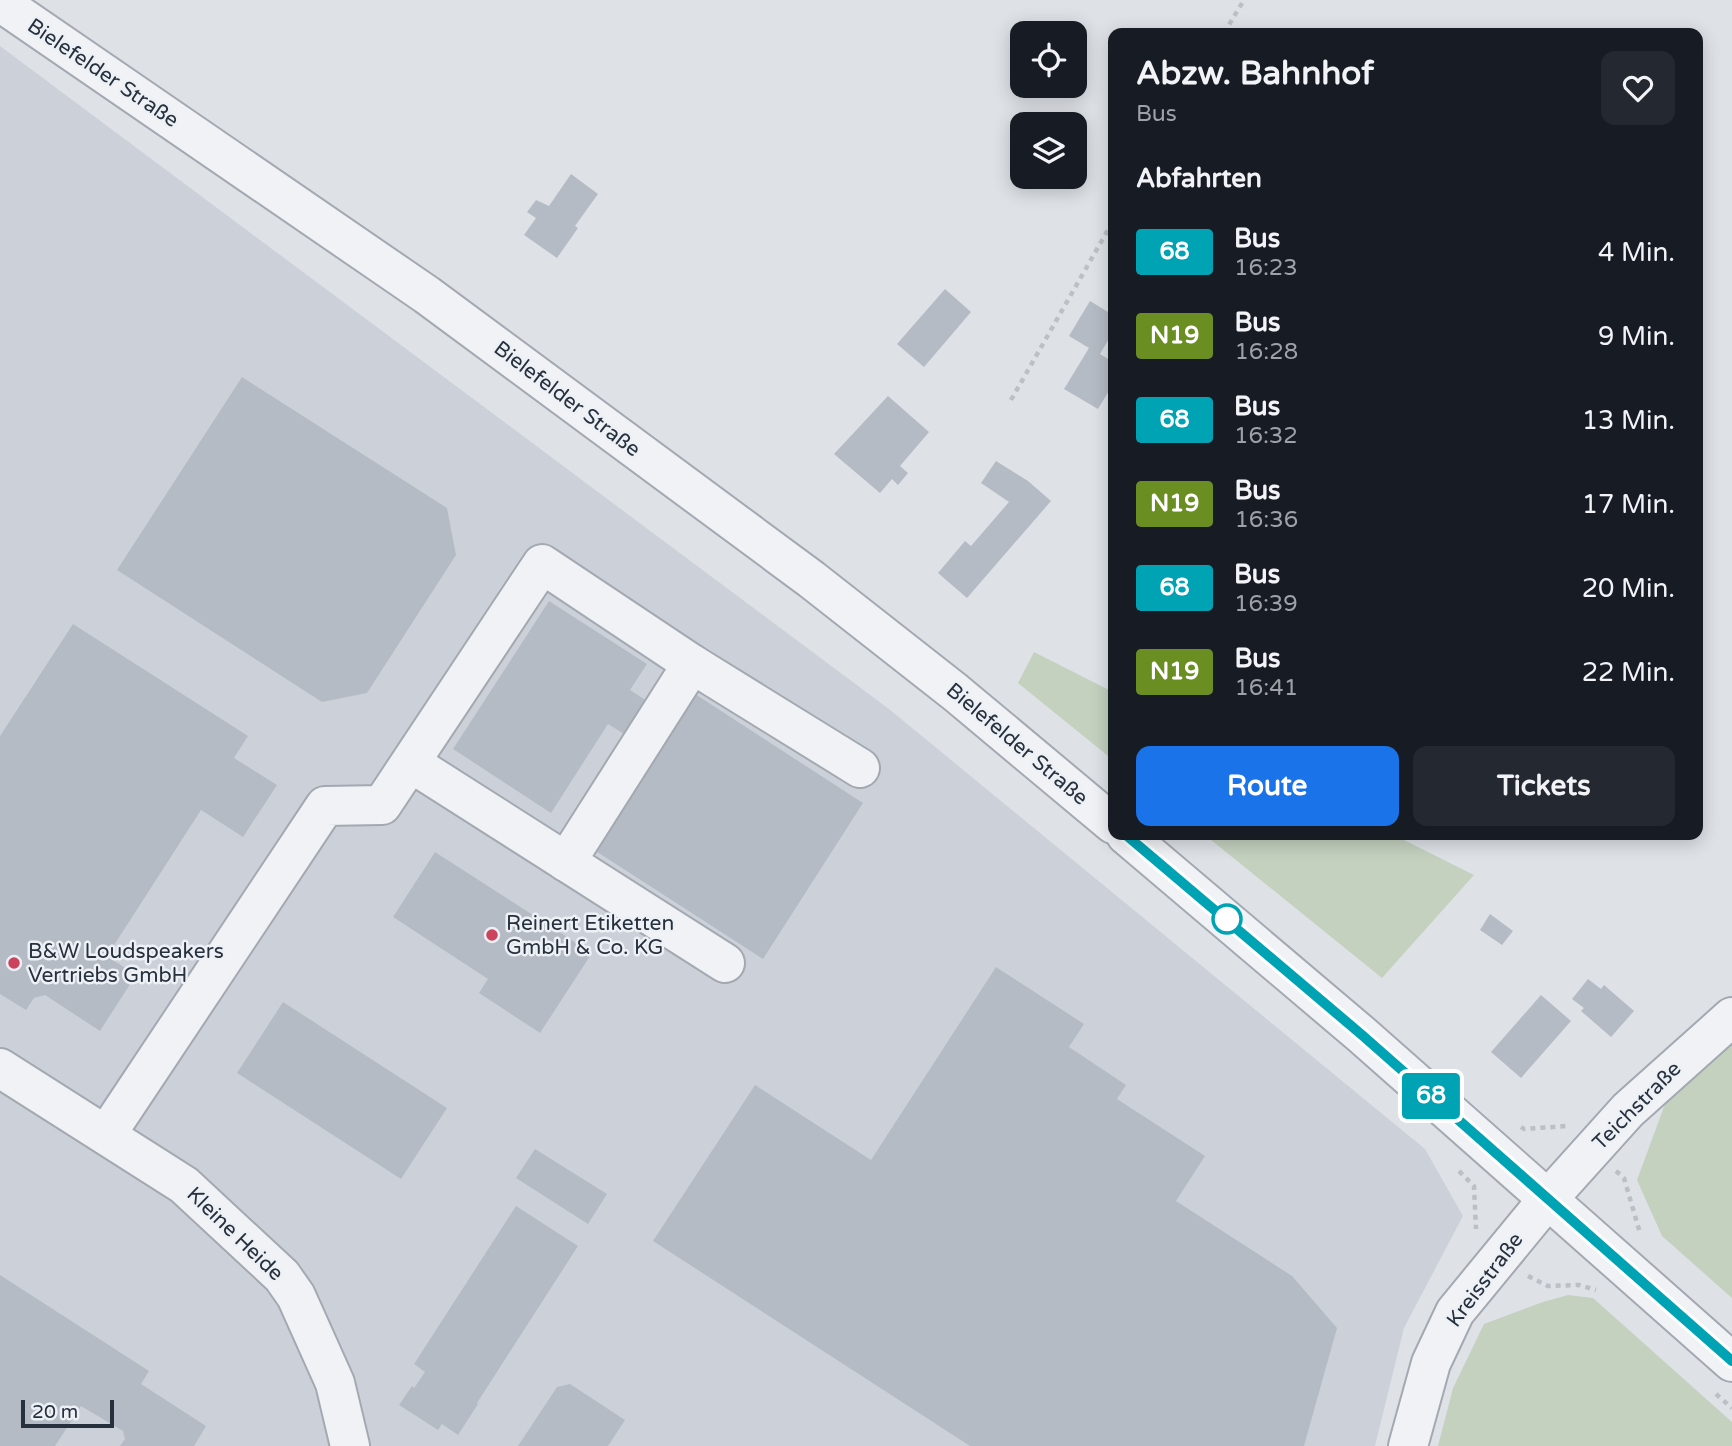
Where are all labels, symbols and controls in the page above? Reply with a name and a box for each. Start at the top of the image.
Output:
street label: Bielefelder Straße [23,13,183,133]
map controls [1010,21,1087,189]
button: locate [1010,21,1087,98]
button: heart [1601,51,1675,125]
text: Abzw. Bahnhof [1136,54,1374,93]
text: Bus [1136,100,1177,128]
button: layers [1010,112,1087,189]
text: Abfahrten [1136,163,1262,194]
text: Bus [1234,223,1280,254]
text: 68 [1159,237,1190,266]
text: 4 Min. [1598,237,1675,268]
text: 16:23 [1234,254,1298,282]
text: Bus [1234,307,1281,338]
text: N19 [1150,321,1199,350]
text: 9 Min. [1598,321,1675,352]
street label: Bielefelder Straße [489,336,645,462]
text: 16:28 [1234,338,1298,366]
text: Bus [1234,391,1280,422]
text: 68 [1159,405,1190,434]
text: 13 Min. [1582,405,1675,436]
text: 16:32 [1234,422,1298,450]
text: Bus [1234,475,1281,506]
text: N19 [1150,489,1199,518]
text: 17 Min. [1582,489,1675,520]
text: 16:36 [1234,506,1298,534]
text: Bus [1234,559,1280,590]
text: 68 [1159,573,1190,602]
text: 20 Min. [1582,573,1675,604]
text: 16:39 [1234,590,1298,618]
text: Bus [1234,643,1281,674]
text: N19 [1150,657,1199,686]
text: 22 Min. [1582,657,1675,688]
text: 16:41 [1234,674,1298,702]
street label: Bielefelder Straße [941,678,1093,810]
button: Route [1136,746,1399,826]
button: Tickets [1413,746,1675,826]
unlabelled marker [1212,904,1242,934]
place label: Reinert Etiketten GmbH & Co. KG [506,911,674,960]
marker: Reinert Etiketten GmbH & Co. KG [484,927,500,943]
place label: B&W Loudspeakers Vertriebs GmbH [28,939,224,988]
marker: B&W Loudspeakers Vertriebs GmbH [6,955,22,971]
street label: Teichstraße [1587,1056,1687,1156]
line badge: 68 [1400,1073,1462,1119]
text: 68 [1416,1081,1446,1110]
street label: Kleine Heide [182,1182,288,1286]
street label: Kreisstraße [1441,1228,1529,1332]
scale bar [21,1397,114,1429]
text: 20 m [32,1401,78,1423]

